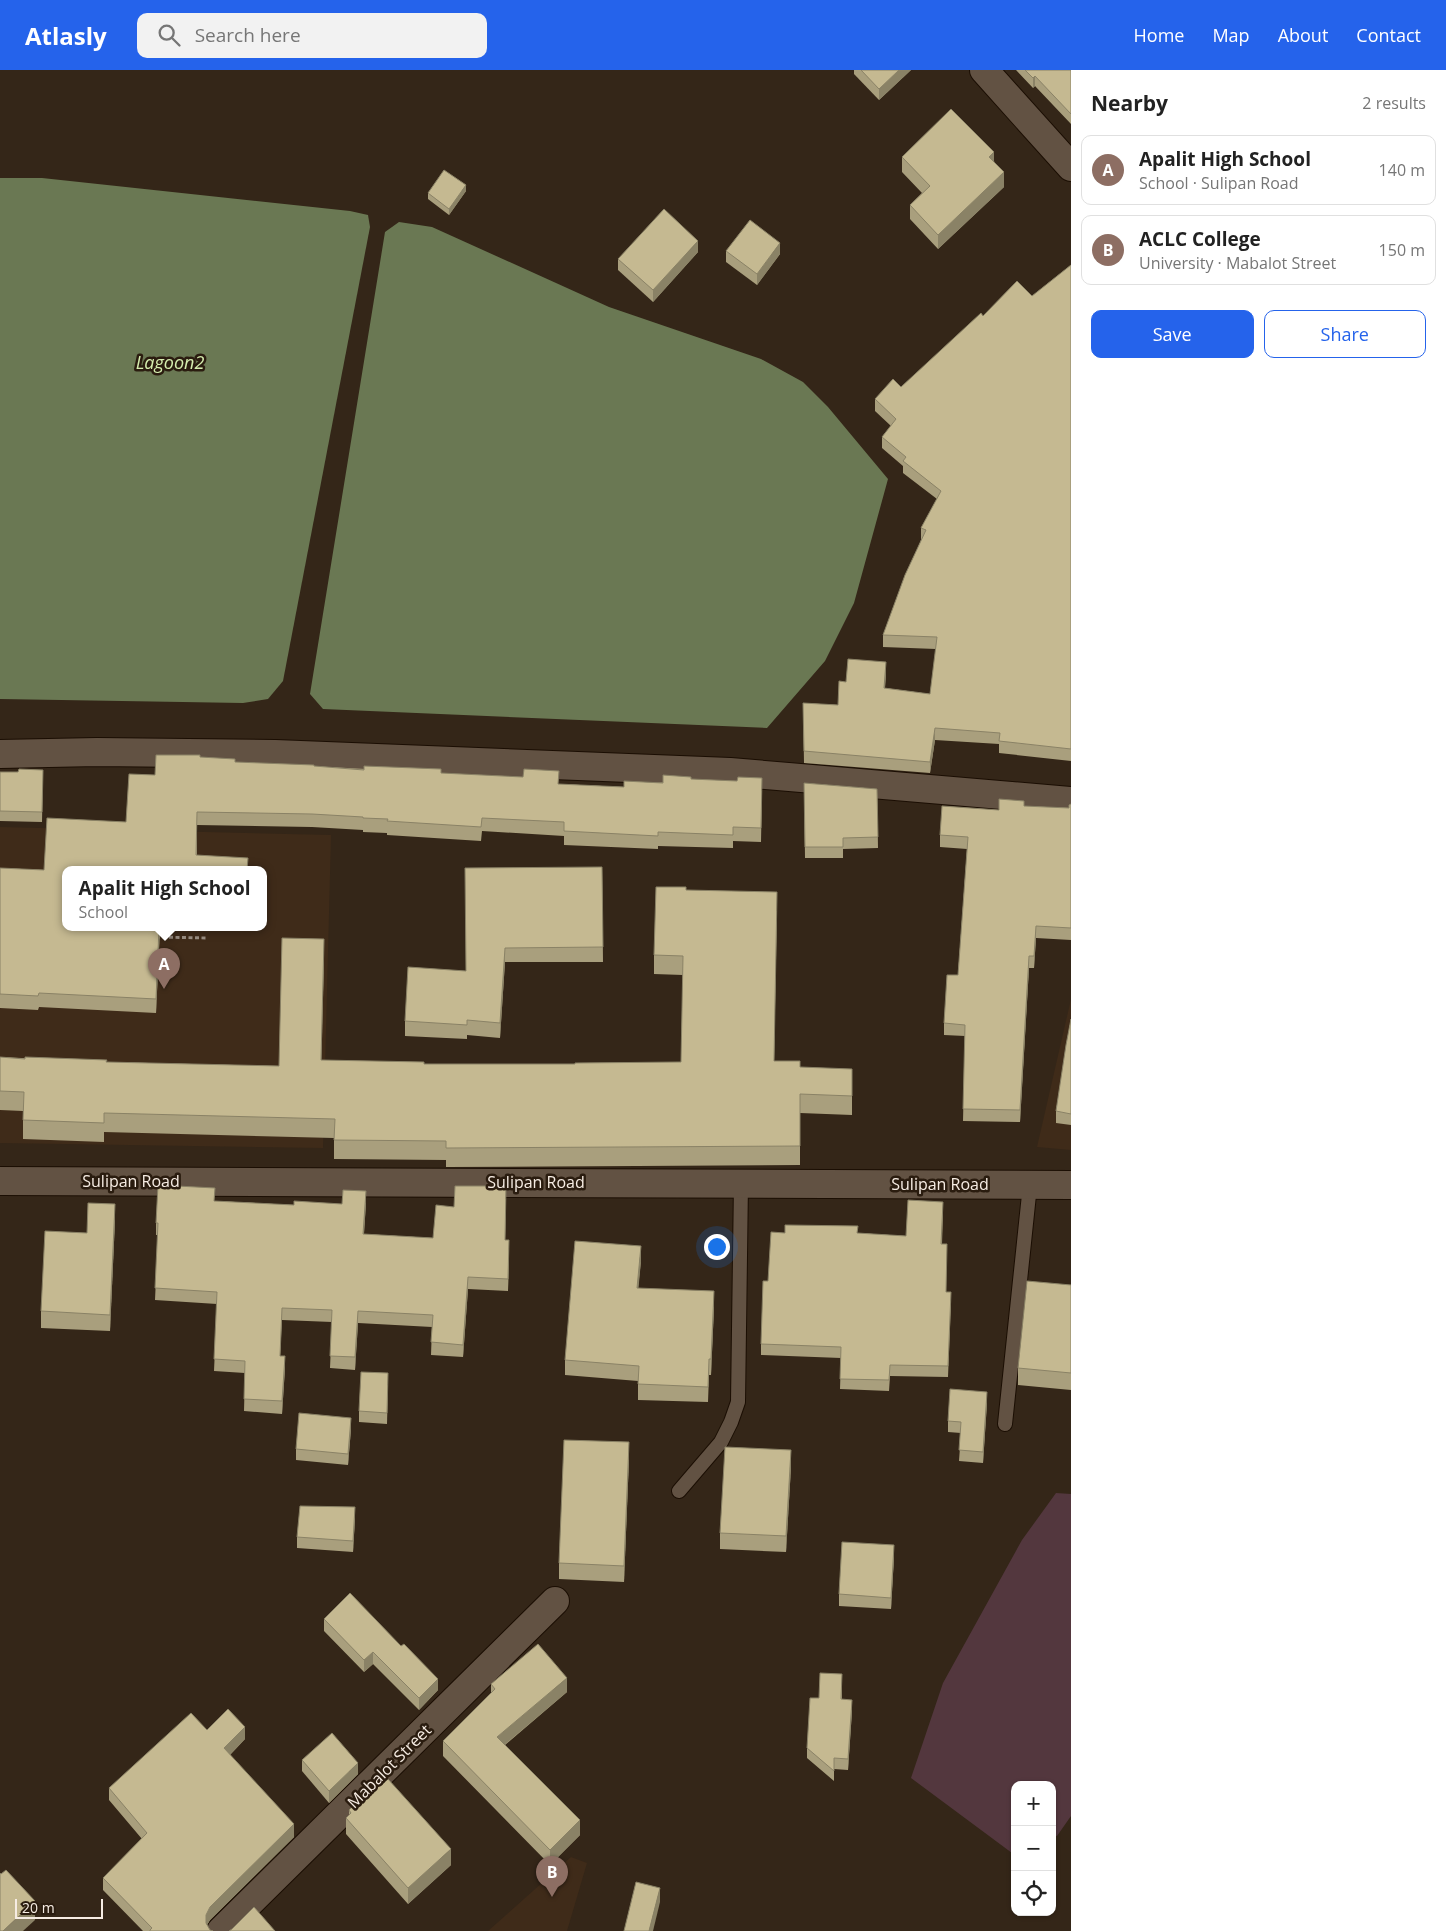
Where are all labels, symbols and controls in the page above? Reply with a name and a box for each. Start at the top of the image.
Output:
search box [137,13,487,58]
text: Atlasly [25,19,107,52]
icon: search [155,21,183,49]
text: Search here [195,22,301,48]
text: Home [1134,23,1184,47]
text: Map [1212,23,1250,47]
text: About [1278,23,1328,47]
text: Contact [1356,23,1421,47]
text: Nearby [1091,89,1168,117]
text: 2 results [1362,92,1426,114]
text: Apalit High School [1139,146,1311,172]
text: A [1102,159,1114,181]
text: 140 m [1379,159,1425,181]
text: School · Sulipan Road [1139,172,1299,194]
text: ACLC College [1139,226,1261,252]
text: B [1103,239,1113,261]
text: 150 m [1379,239,1425,261]
text: University · Mabalot Street [1139,252,1336,274]
button: Save [1091,310,1254,358]
button: Share [1264,310,1426,358]
water label: Lagoon2 [136,350,204,374]
popup [62,866,267,931]
text: Apalit High School [79,875,250,901]
text: School [79,901,128,923]
pin: A [148,948,180,989]
street label: Sulipan Road [82,1170,180,1192]
street label: Sulipan Road [487,1171,585,1193]
street label: Sulipan Road [891,1173,989,1195]
your location [704,1234,730,1260]
street label: Mabalot Street [342,1719,436,1813]
map controls [1011,1781,1056,1916]
button: + [1011,1781,1056,1826]
button: − [1011,1826,1056,1871]
pin: B [536,1856,568,1897]
button: locate [1011,1871,1056,1916]
scale bar [15,1896,102,1919]
text: 20 m [22,1898,55,1917]

